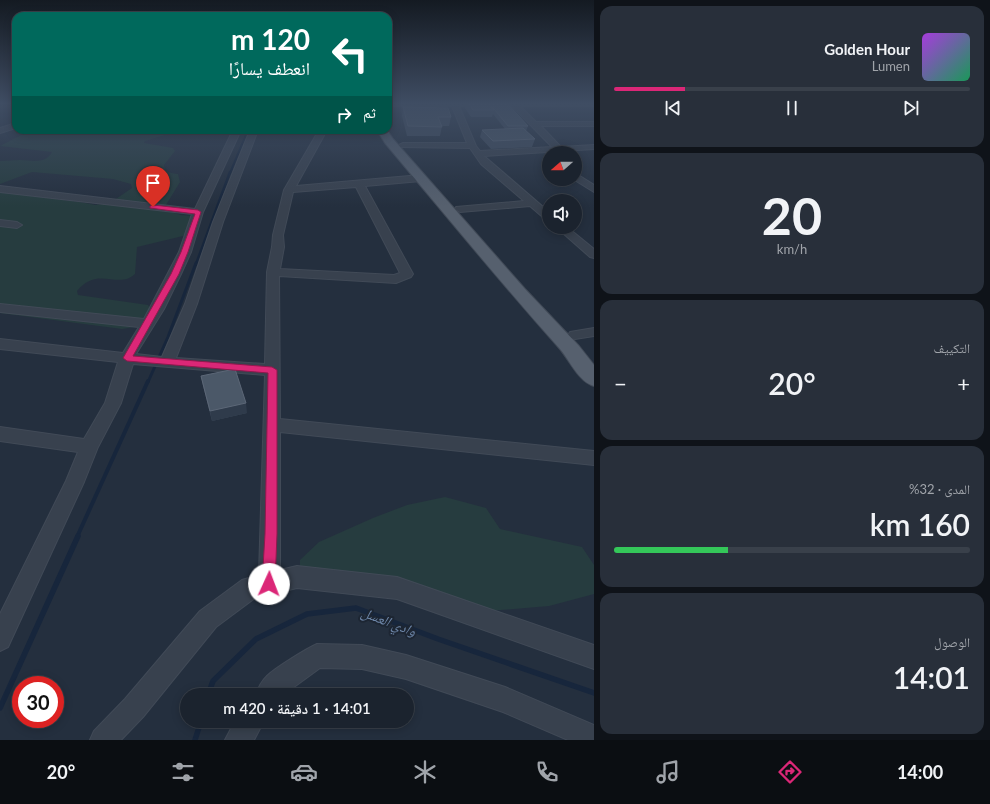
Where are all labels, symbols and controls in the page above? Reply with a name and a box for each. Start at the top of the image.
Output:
text: 120 m [231,22,310,56]
icon: left [324,28,376,80]
text: Golden Hour [824,40,910,58]
text: انعطف يسارًا [229,57,310,79]
text: Lumen [872,58,910,74]
icon: previous [662,97,684,119]
icon: pause [781,97,803,119]
icon: next [900,97,922,119]
text: ثم [363,103,376,121]
icon: right [333,104,355,126]
north arrow [542,146,582,186]
map controls [542,146,582,234]
pin [136,166,170,207]
icon: arrive [142,172,164,194]
text: 20 [762,184,822,246]
button: sound [542,194,582,234]
text: km/h [777,241,807,257]
text: التكييف [934,340,970,356]
text: 20° [768,365,816,401]
text: − [614,370,627,397]
text: + [957,370,970,397]
text: المدى · 32% [909,481,970,497]
text: 160 km [870,506,970,542]
position arrow [248,563,290,605]
water label: وادي العسل [358,603,419,643]
text: الوصول [934,634,970,650]
text: 14:01 [893,659,970,695]
speed limit sign: 30 [12,676,64,728]
text: 14:01 · 1 دقيقة · 420 m [223,699,371,717]
icon: filters [169,758,197,786]
icon: car [290,758,318,786]
icon: climate [411,758,439,786]
icon: phone [533,758,561,786]
icon: music [654,758,682,786]
icon: directions [776,758,804,786]
text: 20° [47,761,75,783]
text: 14:00 [897,761,943,783]

